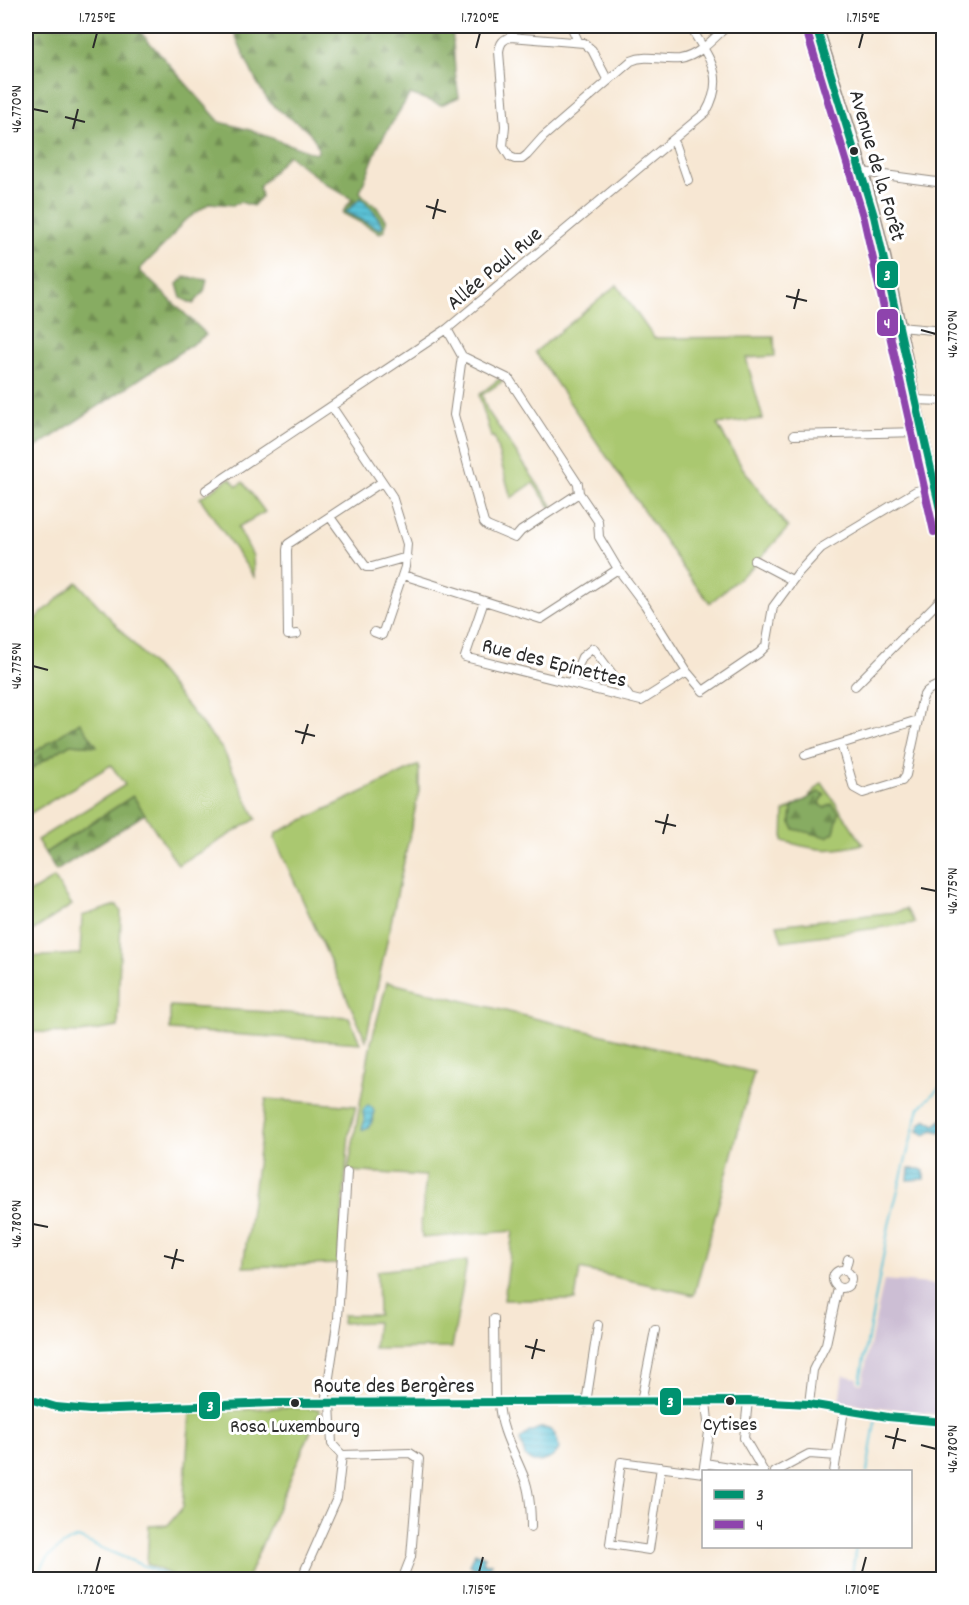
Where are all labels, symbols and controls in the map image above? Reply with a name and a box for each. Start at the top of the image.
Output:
text: 1.725°E [79,8,116,30]
text: 1.720°E [461,8,499,30]
text: 1.715°E [846,8,880,30]
text: 46.770°N [7,85,29,133]
street label: Avenue de la Forêt [839,87,912,245]
unlabelled marker [848,145,860,157]
street label: Allée Paul Rue [441,220,550,319]
line badge: 3 [876,260,899,289]
text: 3 [883,265,891,288]
line badge: 4 [876,308,899,337]
text: 46.770°N [943,310,965,358]
text: 4 [884,313,890,336]
street label: Rue des Epinettes [478,631,630,697]
text: 46.775°N [7,643,29,689]
text: 46.775°N [943,868,965,914]
text: 46.780°N [7,1200,29,1248]
street label: Route des Bergères [313,1372,475,1403]
line badge: 3 [659,1387,682,1416]
line badge: 3 [198,1391,221,1420]
text: 3 [666,1392,674,1415]
marker: Cytises [724,1395,736,1407]
text: 3 [206,1396,214,1419]
marker: Rosa Luxembourg [289,1397,301,1409]
place label: Cytises [703,1412,757,1440]
place label: Rosa Luxembourg [230,1414,360,1442]
text: 46.780°N [943,1425,965,1473]
legend [702,1470,912,1548]
text: 3 [756,1484,764,1509]
text: 4 [756,1514,763,1539]
text: 1.720°E [77,1580,115,1602]
text: 1.715°E [462,1580,496,1602]
text: 1.710°E [845,1580,879,1602]

